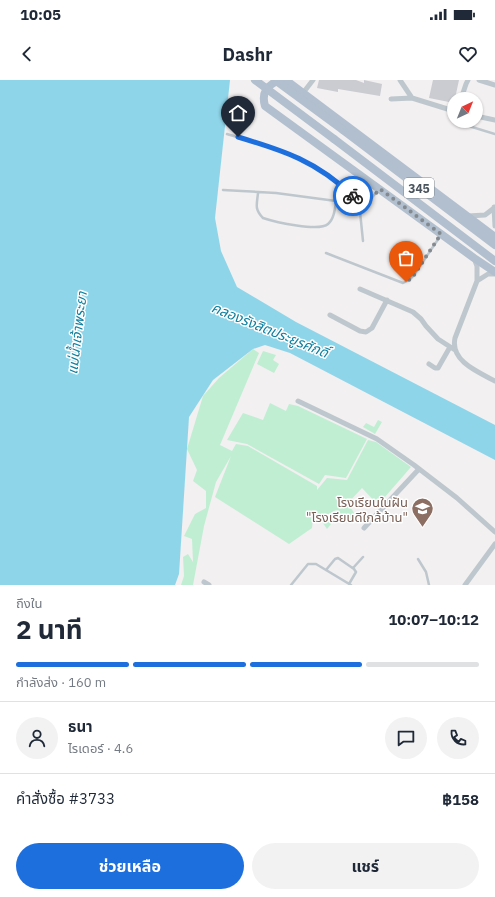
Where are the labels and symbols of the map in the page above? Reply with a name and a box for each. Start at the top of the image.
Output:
north arrow [447,92,483,128]
pin [221,96,255,137]
courier [333,176,373,216]
road number: 345 [404,178,434,198]
pin [389,241,423,282]
water label: แม่น้ำเจ้าพระยา [62,289,91,375]
water label: คลองรังสิตประยูรศักดิ์ [209,298,335,363]
place label: โรงเรียนในฝัน "โรงเรียนดีใกล้บ้าน" [306,494,408,526]
school or university icon: โรงเรียนในฝัน "โรงเรียนดีใกล้บ้าน" [410,496,436,529]

